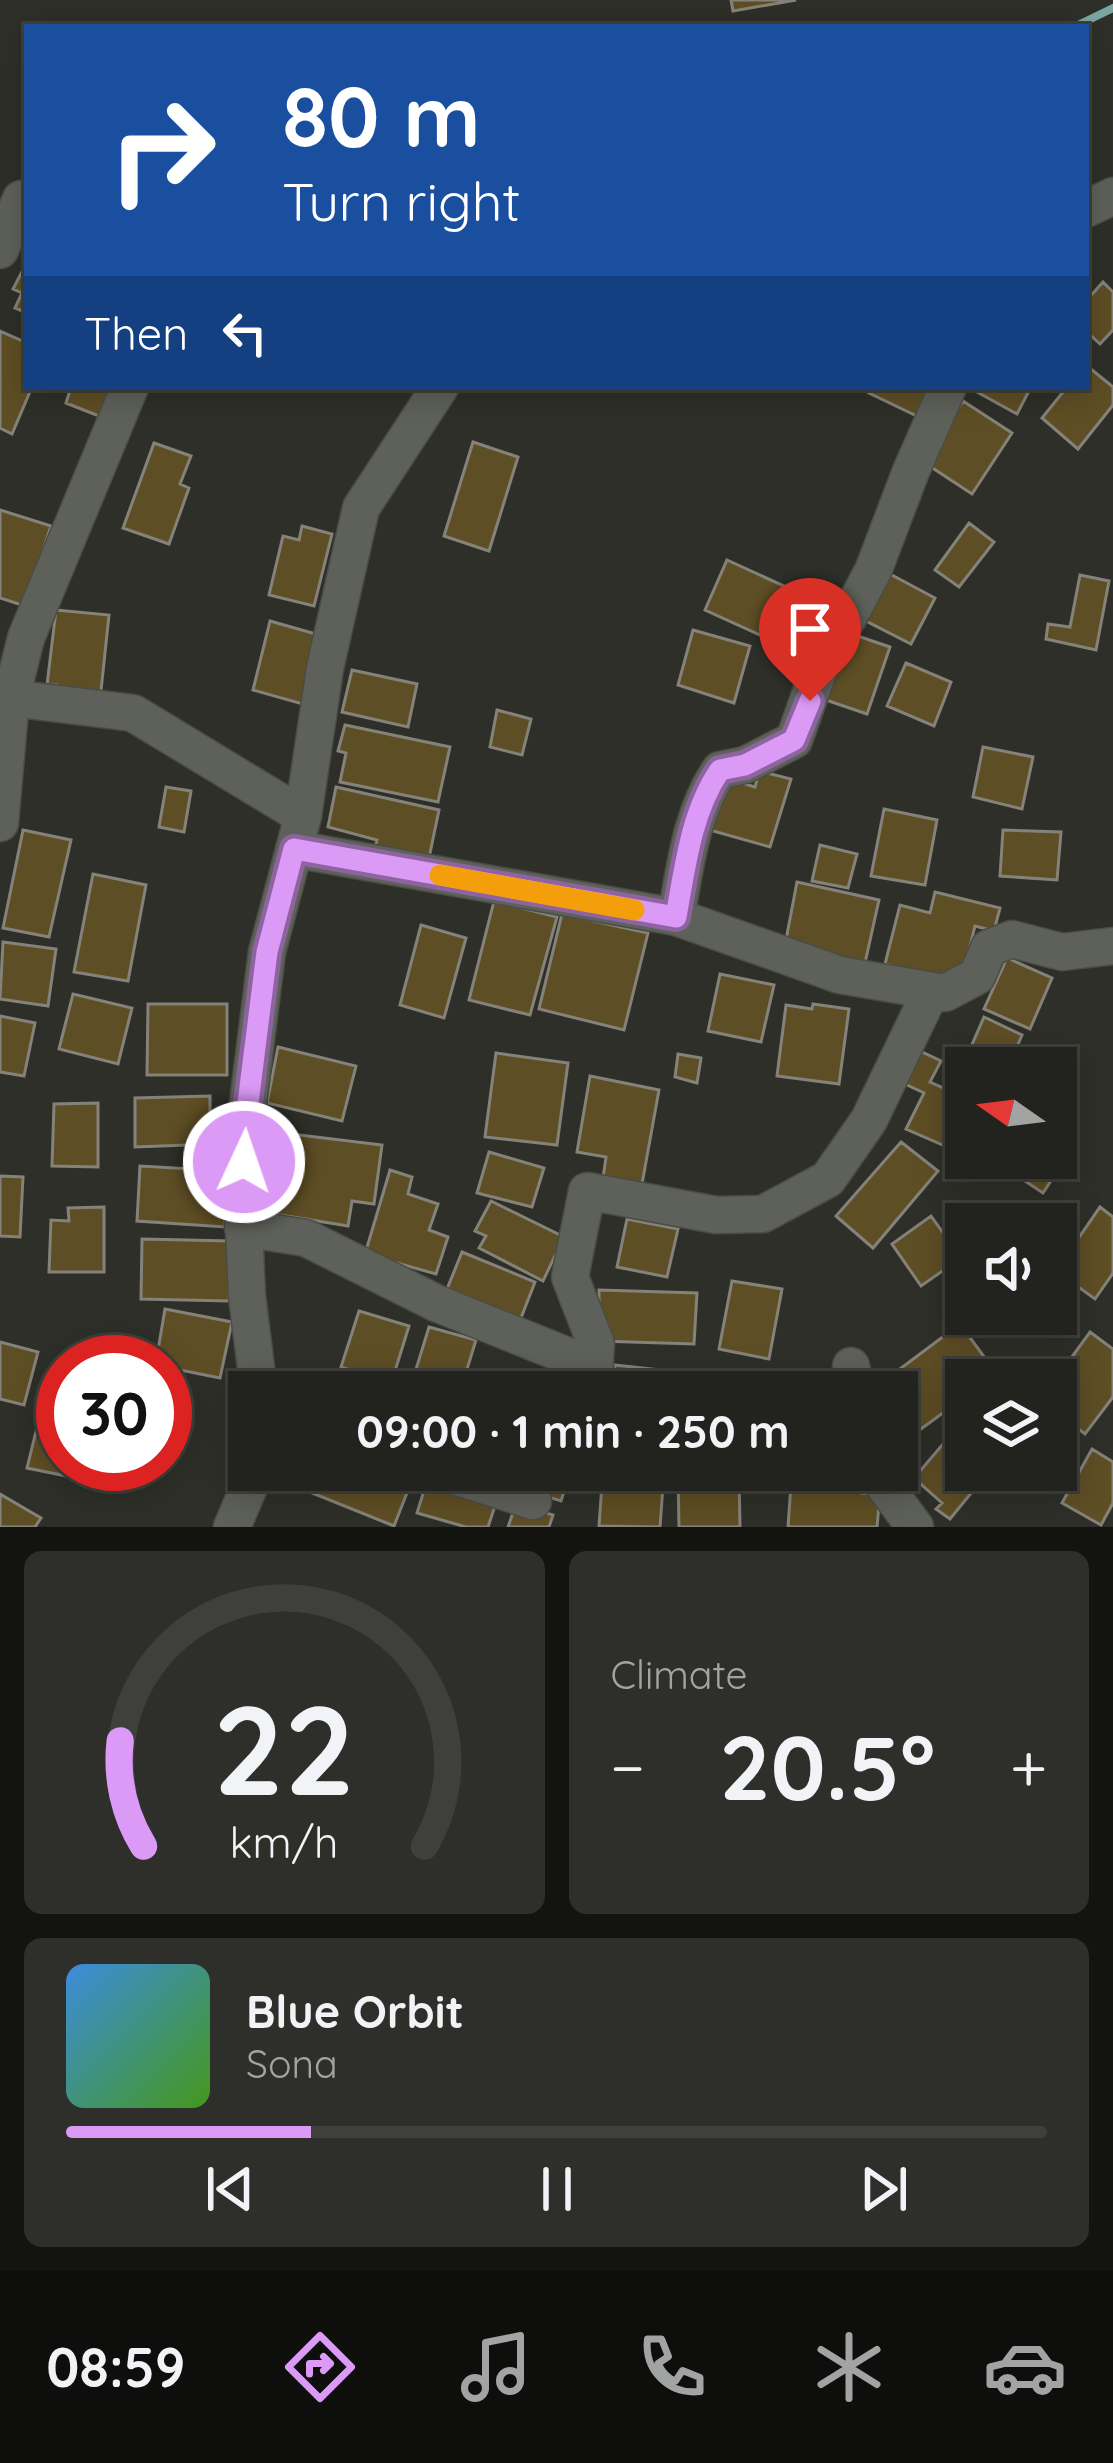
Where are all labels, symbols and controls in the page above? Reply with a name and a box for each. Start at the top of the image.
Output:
text: 80 m [282,63,481,168]
icon: right [84,72,240,228]
text: Turn right [282,167,521,235]
icon: left [212,300,278,366]
text: Then [84,305,188,361]
pin [759,578,861,701]
icon: arrive [777,596,843,662]
north arrow [945,1047,1077,1179]
map controls [945,1047,1077,1491]
position arrow [181,1099,307,1225]
button: sound [945,1203,1077,1335]
speed limit sign: 30 [36,1335,192,1491]
button: layers [945,1359,1077,1491]
text: 09:00 · 1 min · 250 m [356,1403,790,1459]
text: Climate [611,1650,748,1699]
text: 22 [213,1670,355,1826]
text: 20.5° [719,1710,935,1823]
text: − [611,1725,645,1808]
text: + [1010,1725,1047,1808]
text: km/h [230,1814,339,1868]
text: Blue Orbit [246,1983,464,2039]
text: Sona [246,2039,338,2088]
icon: previous [197,2156,263,2222]
icon: pause [524,2156,590,2222]
icon: next [851,2156,917,2222]
icon: directions [278,2325,362,2409]
icon: music [454,2325,538,2409]
icon: phone [630,2325,714,2409]
icon: climate [807,2325,891,2409]
icon: car [983,2325,1067,2409]
text: 08:59 [46,2333,185,2401]

